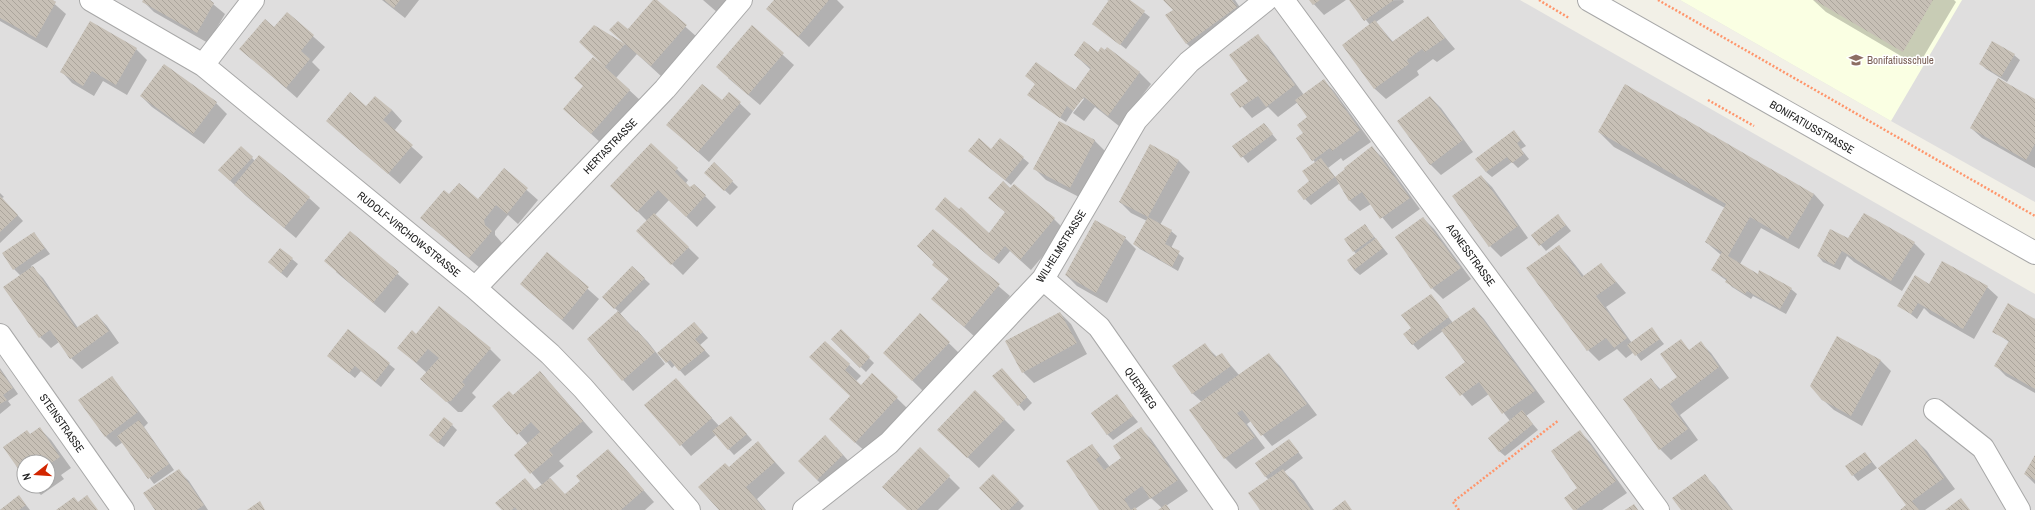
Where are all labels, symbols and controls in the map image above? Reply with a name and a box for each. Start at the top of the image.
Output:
school or university icon: Bonifatiusschule [1848,52,1864,68]
place label: Bonifatiusschule [1867,53,1934,67]
street label: BONIFATIUSSTRASSE [1767,97,1857,157]
street label: HERTASTRASSE [580,115,640,177]
street label: RUDOLF-VIRCHOW-STRASSE [355,188,463,280]
street label: WILHELMSTRASSE [1033,207,1089,285]
street label: AGNESSTRASSE [1443,220,1498,289]
street label: QUERWEG [1122,365,1160,411]
street label: STEINSTRASSE [37,391,87,455]
north arrow [16,454,56,494]
text: N [19,472,34,482]

